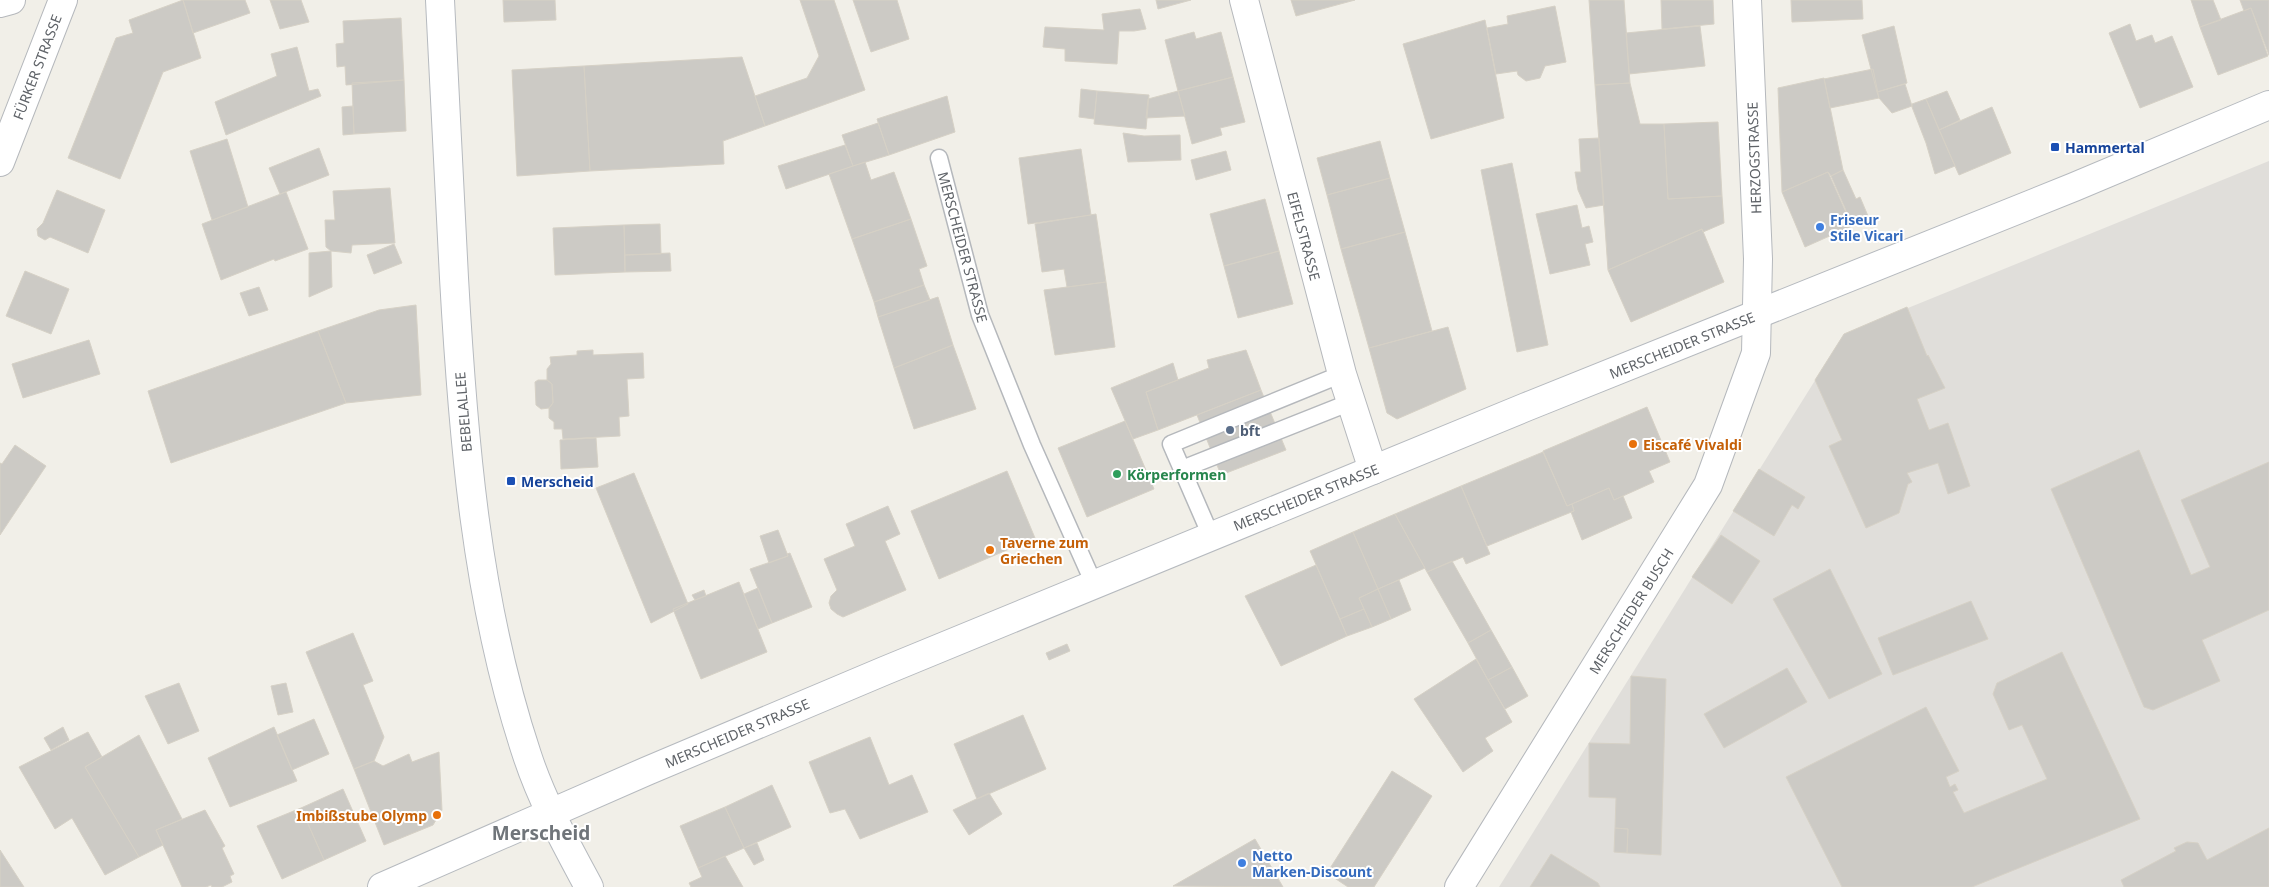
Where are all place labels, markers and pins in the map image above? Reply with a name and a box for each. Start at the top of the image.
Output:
place label: Hammertal [2065,138,2145,157]
marker: Hammertal [2049,141,2061,153]
place label: Friseur Stile Vicari [1830,210,1904,245]
marker: Friseur Stile Vicari [1814,221,1826,233]
place label: bft [1240,421,1260,440]
marker: bft [1224,424,1236,436]
place label: Eiscafé Vivaldi [1643,435,1742,454]
marker: Eiscafé Vivaldi [1627,438,1639,450]
place label: Körperformen [1127,465,1226,484]
marker: Körperformen [1111,468,1123,480]
place label: Merscheid [521,472,594,491]
marker: Merscheid [505,475,517,487]
place label: Taverne zum Griechen [1000,533,1089,568]
marker: Taverne zum Griechen [984,544,996,556]
place label: Imbißstube Olymp [296,806,427,825]
marker: Imbißstube Olymp [431,809,443,821]
place label: Netto Marken-Discount [1252,846,1372,881]
marker: Netto Marken-Discount [1236,857,1248,869]

